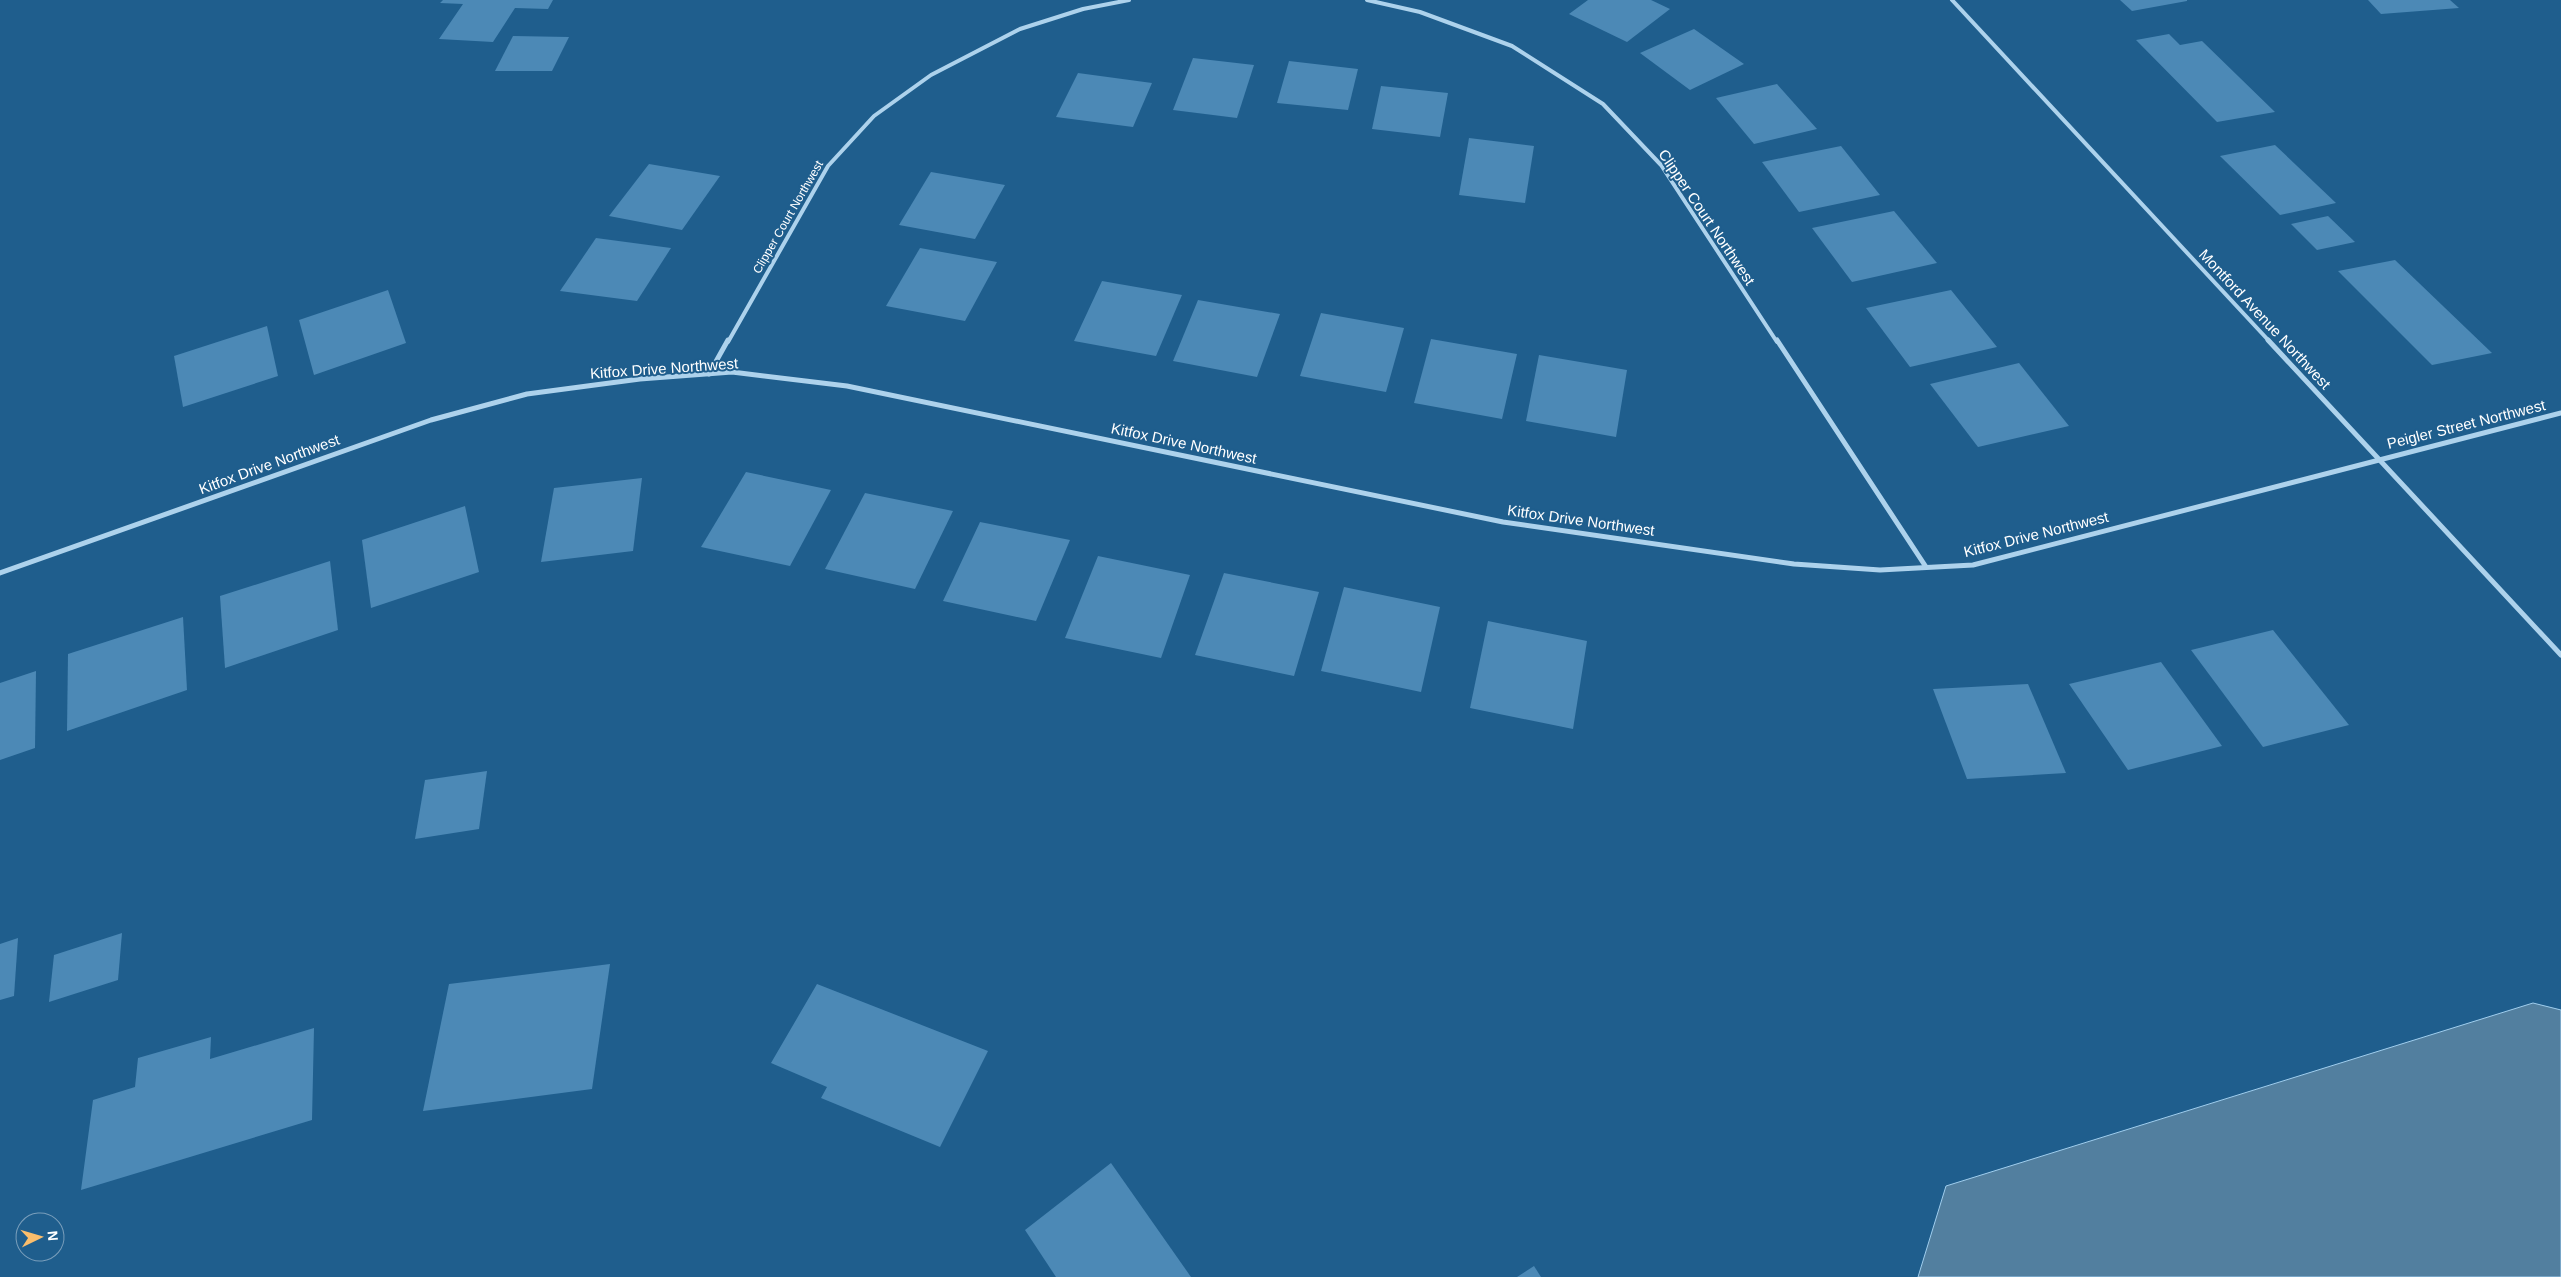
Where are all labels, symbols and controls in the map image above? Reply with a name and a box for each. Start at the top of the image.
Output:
street label: Clipper Court Northwest [1655,146,1759,289]
street label: Clipper Court Northwest [750,157,826,276]
street label: Montford Avenue Northwest [2196,246,2335,393]
street label: Kitfox Drive Northwest [589,354,739,382]
street label: Peigler Street Northwest [2385,396,2548,452]
street label: Kitfox Drive Northwest [1110,419,1259,467]
street label: Kitfox Drive Northwest [196,430,342,497]
street label: Kitfox Drive Northwest [1506,501,1656,539]
street label: Kitfox Drive Northwest [1962,508,2111,560]
north arrow [15,1212,65,1262]
text: N [45,1230,61,1242]

